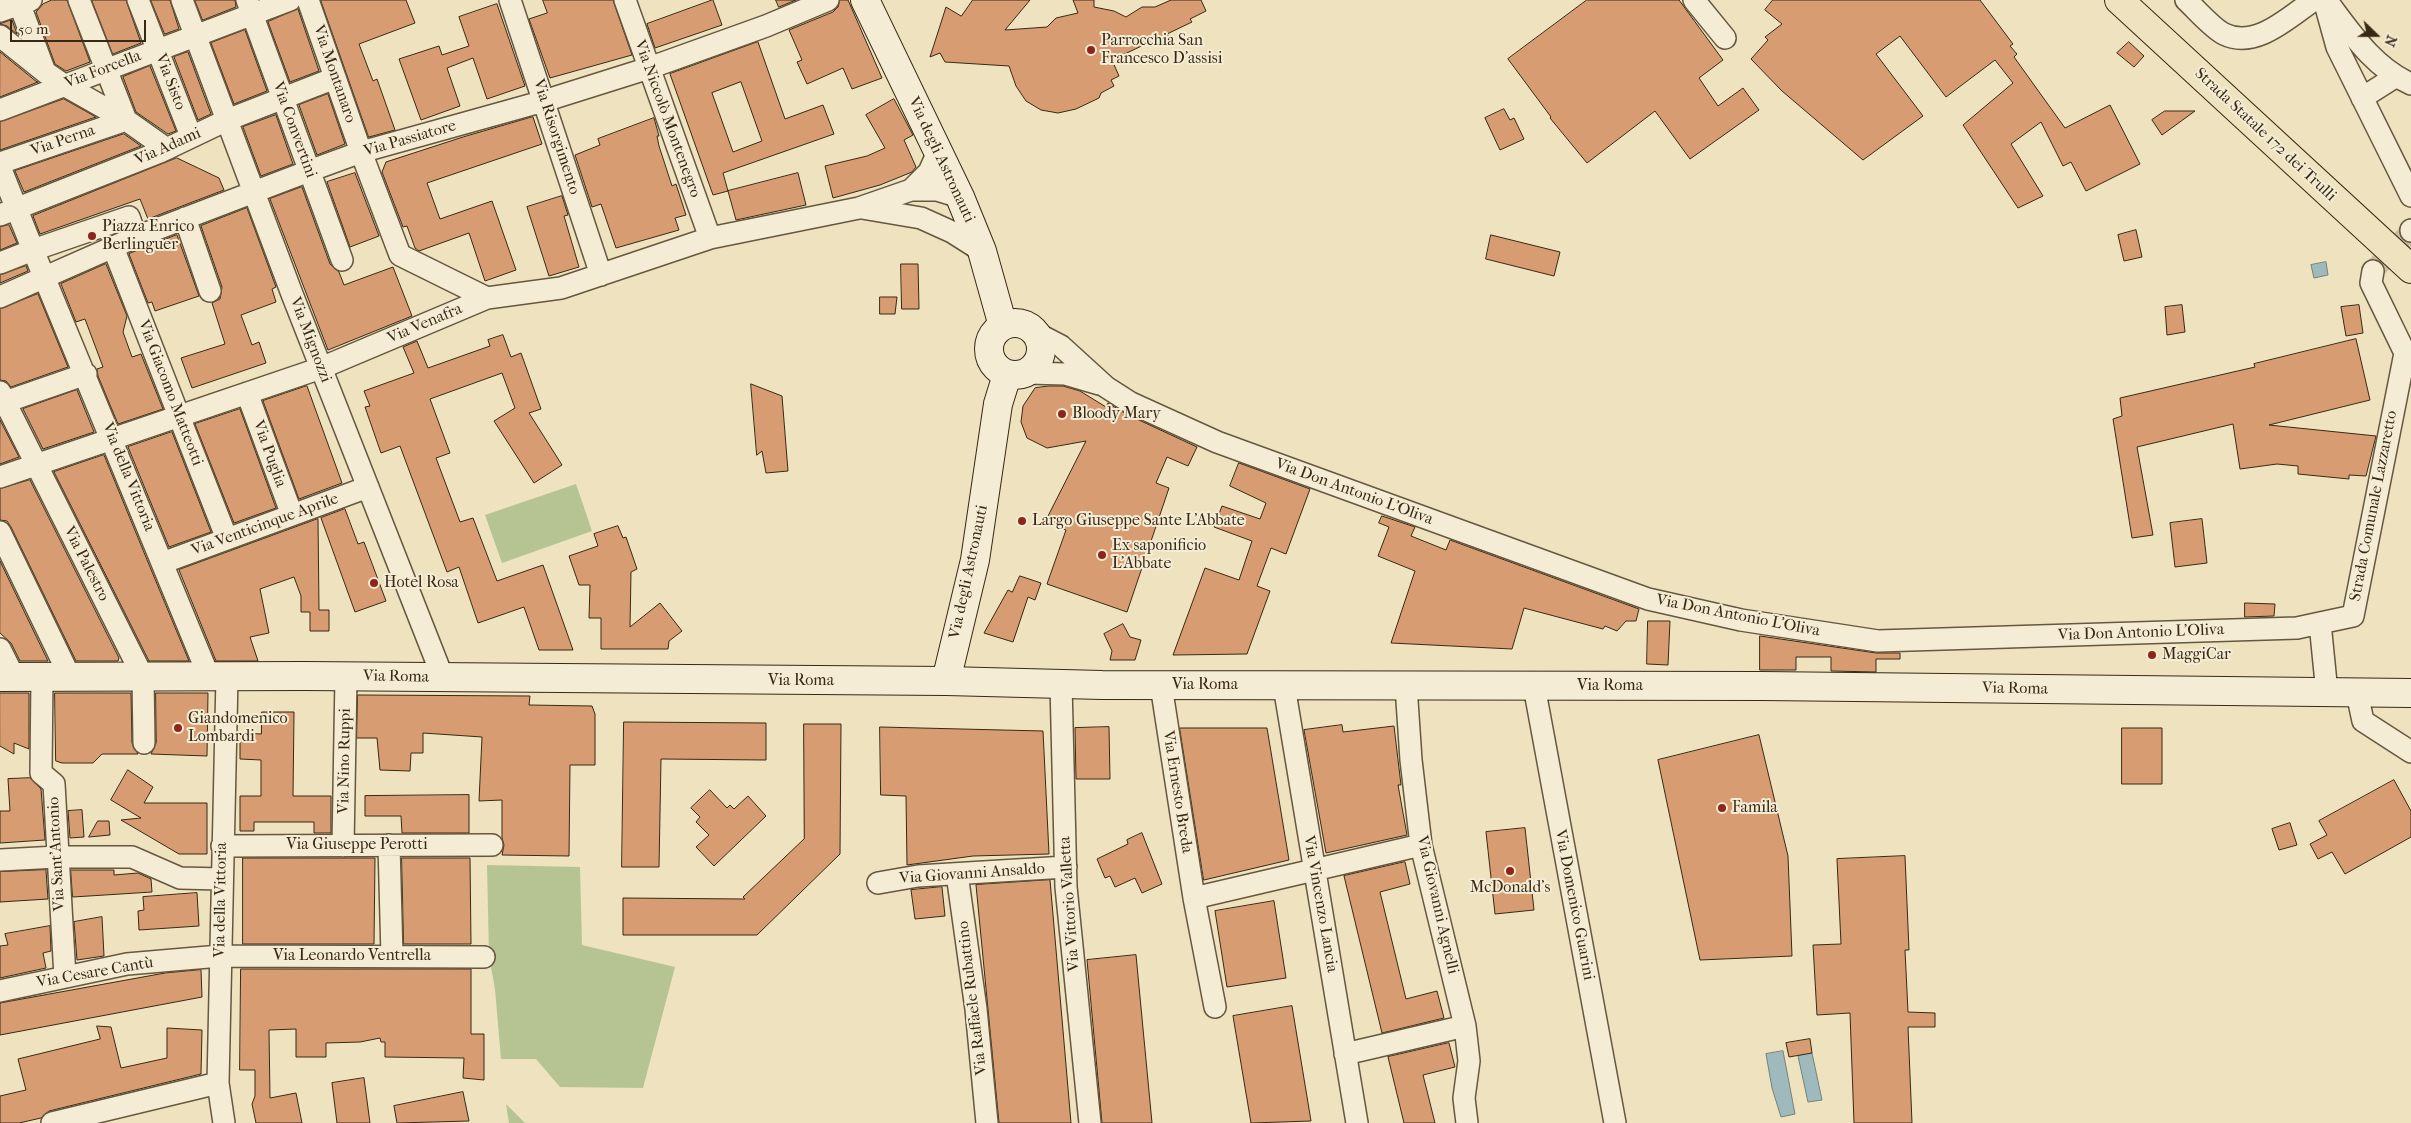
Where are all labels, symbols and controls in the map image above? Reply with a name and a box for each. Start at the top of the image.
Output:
scale bar [12,10,149,42]
north arrow [2351,10,2401,60]
text: 50 m [18,20,48,38]
street label: Via Montanaro [308,23,360,125]
place label: Parrocchia San Francesco D'assisi [1101,31,1222,69]
text: N [2381,33,2400,49]
street label: Via Niccolò Montenegro [630,38,704,200]
marker: Parrocchia San Francesco D'assisi [1085,44,1097,56]
street label: Via Forcella [62,47,144,93]
street label: Via Sisto [151,51,189,113]
street label: Strada Statale 172 dei Trulli [2190,64,2340,206]
street label: Via Risorgimento [528,77,584,197]
street label: Via Convertini [268,79,320,181]
street label: Via degli Astronauti [903,94,979,226]
street label: Via Passiatore [362,117,458,161]
street label: Via Perna [28,121,98,161]
street label: Via Adami [132,124,204,170]
place label: Piazza Enrico Berlinguer [102,217,194,255]
marker: Piazza Enrico Berlinguer [86,230,98,242]
street label: Via Mignozzi [285,295,335,385]
street label: Via Venafra [385,300,465,348]
street label: Via Giacomo Matteotti [133,317,207,469]
place label: Bloody Mary [1072,404,1161,424]
marker: Bloody Mary [1056,408,1068,420]
street label: Strada Comunale Lazzaretto [2346,409,2402,603]
street label: Via Puglia [248,418,290,490]
street label: Via della Vittoria [97,420,159,534]
street label: Via Don Antonio L'Oliva [1273,455,1435,529]
street label: Via Venticinque Aprile [189,489,341,561]
street label: Via degli Astronauti [945,503,993,641]
place label: Largo Giuseppe Sante L'Abbate [1032,511,1245,531]
marker: Largo Giuseppe Sante L'Abbate [1016,515,1028,527]
street label: Via Palestro [59,523,113,605]
place label: Ex saponificio L'Abbate [1112,536,1206,574]
marker: Ex saponificio L'Abbate [1096,549,1108,561]
place label: Hotel Rosa [384,573,459,593]
marker: Hotel Rosa [368,577,380,589]
street label: Via Don Antonio L'Oliva [1654,591,1822,641]
street label: Via Don Antonio L'Oliva [2057,621,2225,645]
place label: MaggiCar [2162,645,2231,665]
marker: MaggiCar [2146,649,2158,661]
street label: Via Roma [363,667,429,687]
street label: Via Roma [768,671,834,691]
street label: Via Roma [1172,675,1238,695]
street label: Via Roma [1577,676,1643,696]
street label: Via Roma [1982,679,2048,699]
street label: Via Nino Ruppi [334,708,356,814]
place label: Giandomenico Lombardi [188,709,288,747]
marker: Giandomenico Lombardi [172,722,184,734]
street label: Via Ernesto Breda [1158,729,1196,855]
street label: Via Sant'Antonio [44,796,70,912]
place label: Famila [1732,798,1778,818]
marker: Famila [1716,802,1728,814]
street label: Via Domenico Guarini [1550,828,1598,982]
street label: Via Vincenzo Lancia [1299,834,1341,974]
street label: Via Giovanni Agnelli [1412,834,1462,976]
street label: Via Giuseppe Perotti [286,835,428,855]
street label: Via Vittorio Valletta [1056,836,1084,972]
street label: Via della Vittoria [210,842,232,958]
street label: Via Giovanni Ansaldo [899,859,1045,889]
marker: McDonald's [1504,865,1516,877]
place label: McDonald's [1470,878,1550,898]
street label: Via Raffaele Rubattino [954,920,992,1076]
street label: Via Leonardo Ventrella [273,946,431,966]
street label: Via Cesare Cantù [35,953,155,993]

